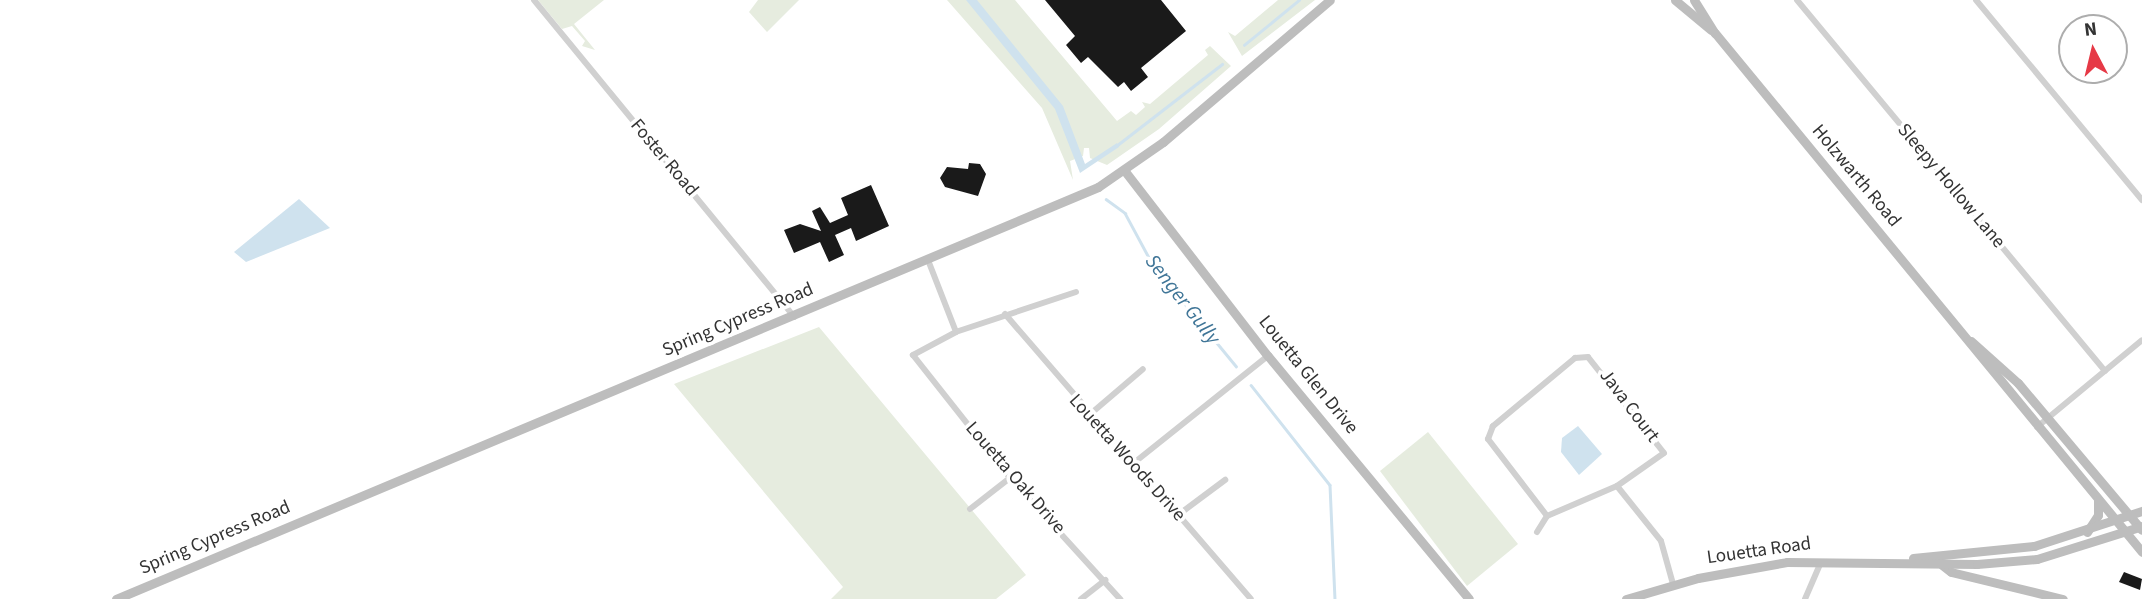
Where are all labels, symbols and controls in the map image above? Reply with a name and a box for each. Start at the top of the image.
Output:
north arrow [2058,14,2128,84]
text: N [2083,15,2099,44]
street label: Foster Road [625,115,703,201]
street label: Sleepy Hollow Lane [1892,119,2010,253]
street label: Holzwarth Road [1807,120,1905,232]
water label: Senger Gully [1140,249,1226,349]
street label: Spring Cypress Road [659,278,817,362]
street label: Louetta Glen Drive [1253,311,1363,439]
street label: Java Court [1594,365,1664,447]
street label: Louetta Woods Drive [1064,390,1190,526]
street label: Louetta Oak Drive [960,417,1070,539]
street label: Spring Cypress Road [136,496,294,580]
street label: Louetta Road [1705,532,1813,570]

